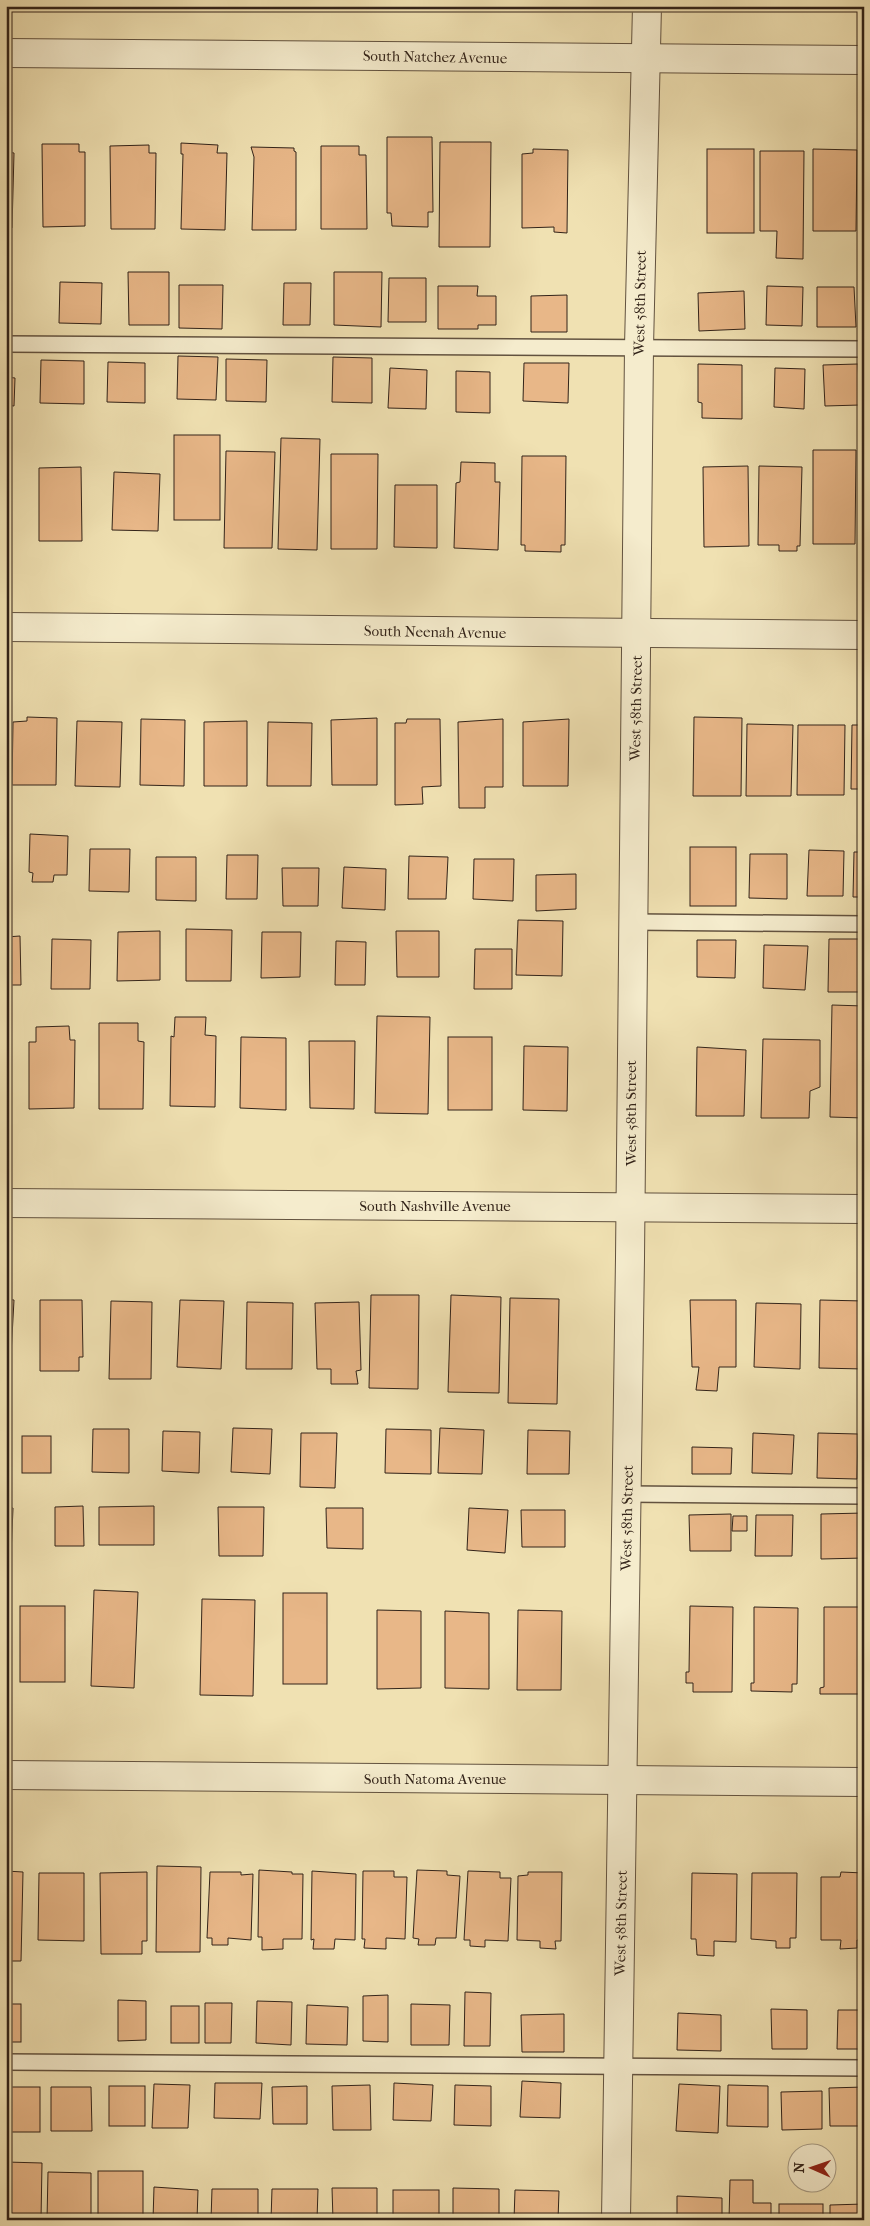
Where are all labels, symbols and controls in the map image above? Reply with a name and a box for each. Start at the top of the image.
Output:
street label: South Natchez Avenue [363,47,508,67]
street label: West 58th Street [630,249,650,357]
street label: South Neenah Avenue [364,622,507,642]
street label: West 58th Street [626,654,646,762]
street label: West 58th Street [622,1059,640,1167]
street label: South Nashville Avenue [359,1197,511,1215]
street label: West 58th Street [617,1464,637,1572]
street label: South Natoma Avenue [364,1770,507,1788]
street label: West 58th Street [611,1869,631,1977]
north arrow [788,2144,838,2194]
text: N [791,2162,808,2173]

